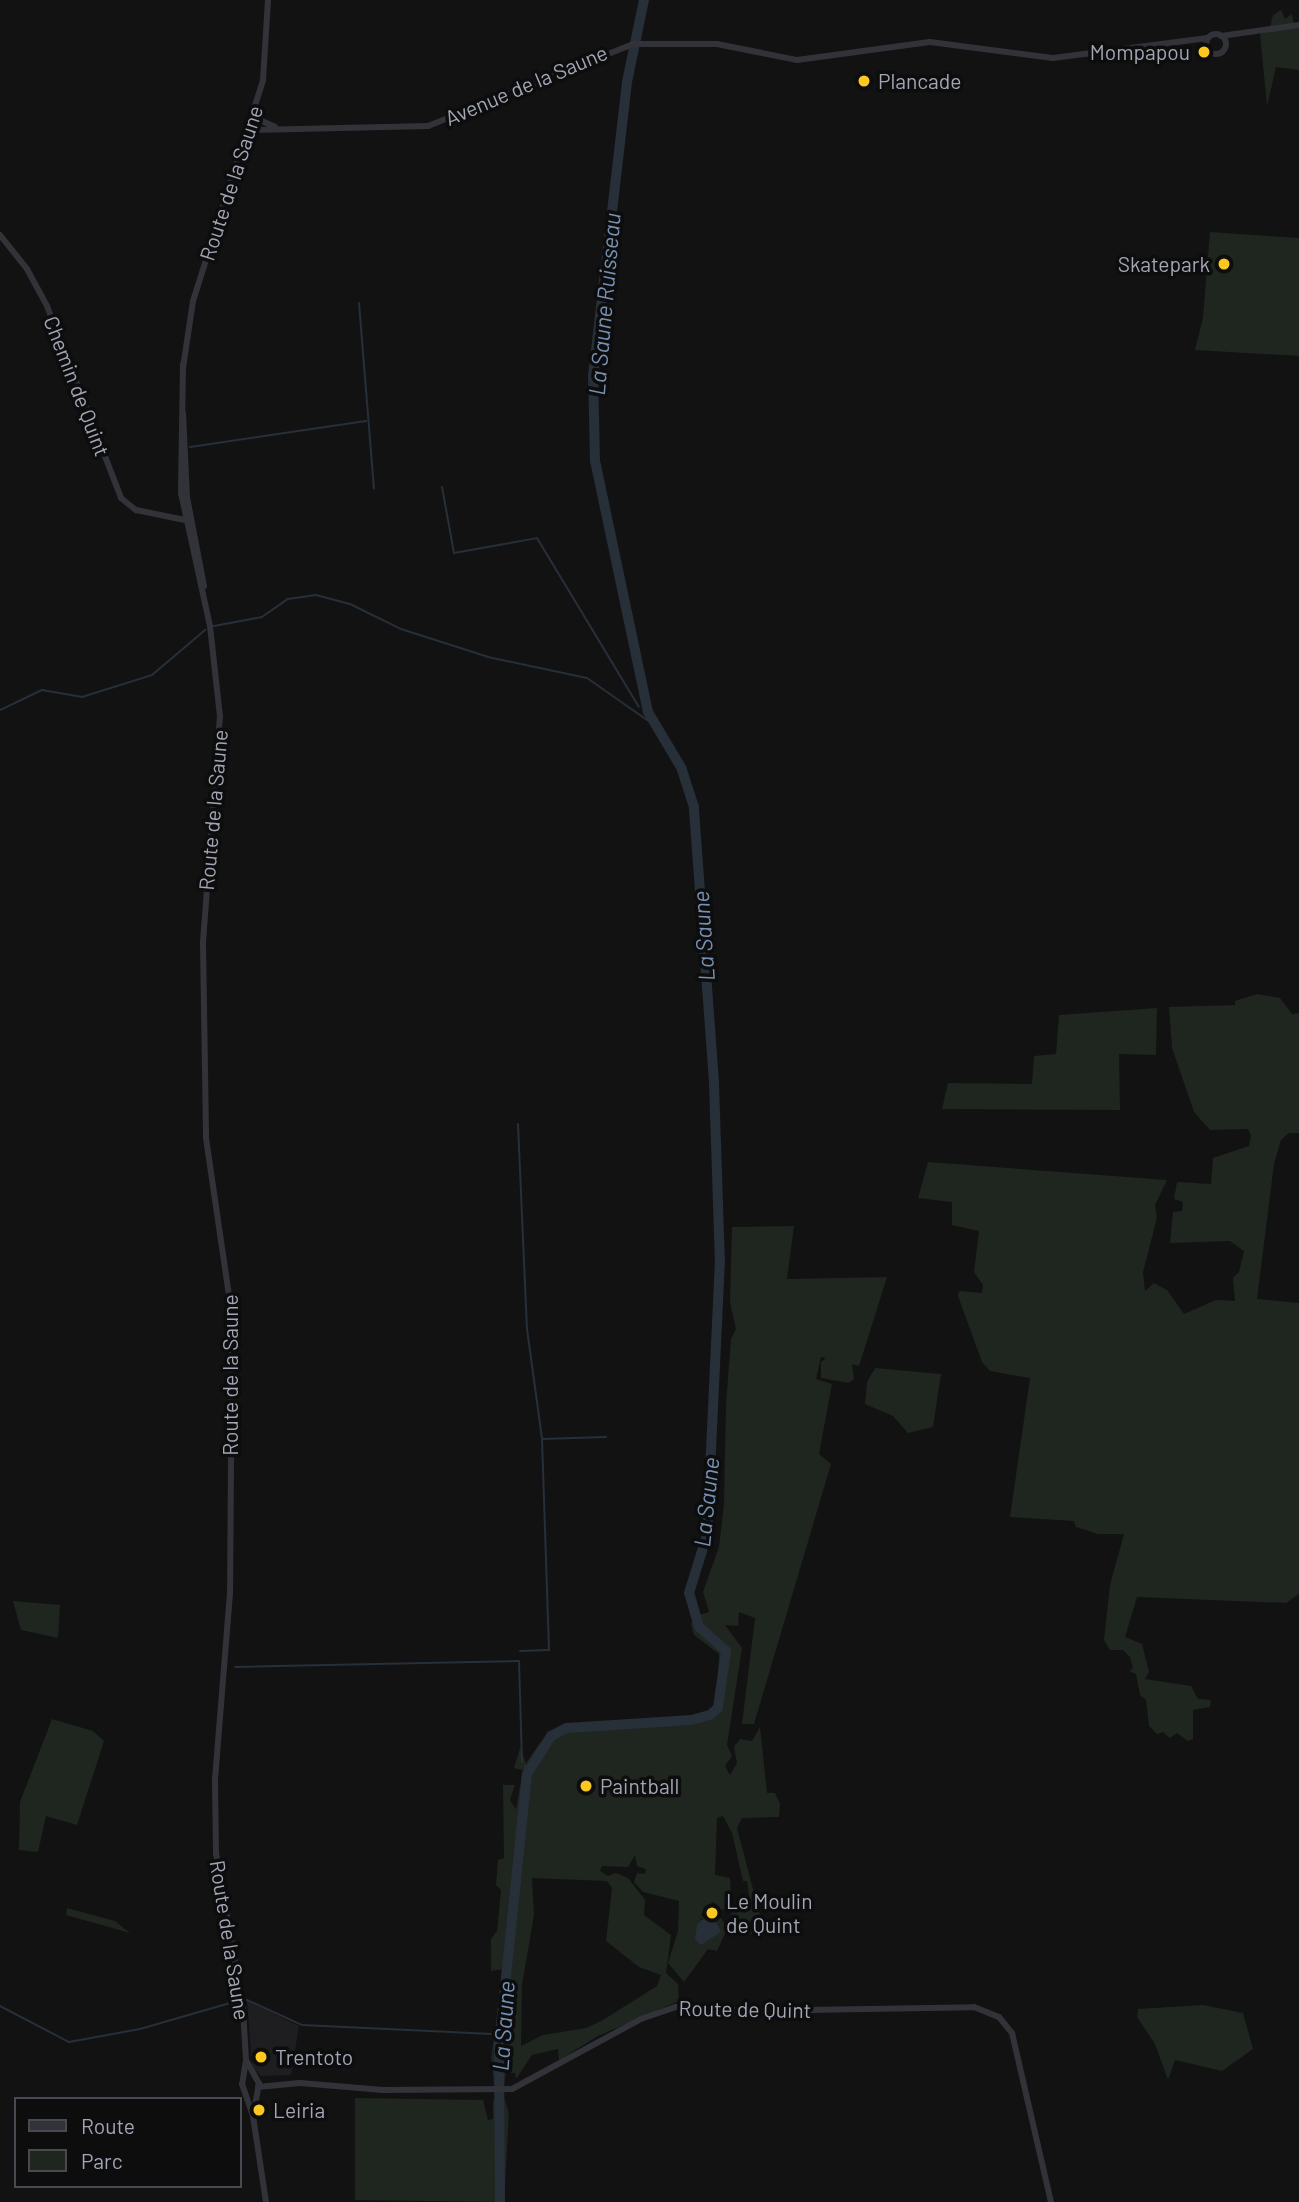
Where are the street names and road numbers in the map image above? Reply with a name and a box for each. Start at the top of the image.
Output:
street label: Avenue de la Saune [441,39,611,131]
street label: Route de la Saune [194,102,268,264]
street label: Chemin de Quint [39,312,115,460]
street label: Route de la Saune [193,729,233,891]
street label: Route de la Saune [217,1294,243,1456]
street label: Route de la Saune [205,1858,255,2022]
street label: Route de Quint [678,1995,812,2023]

